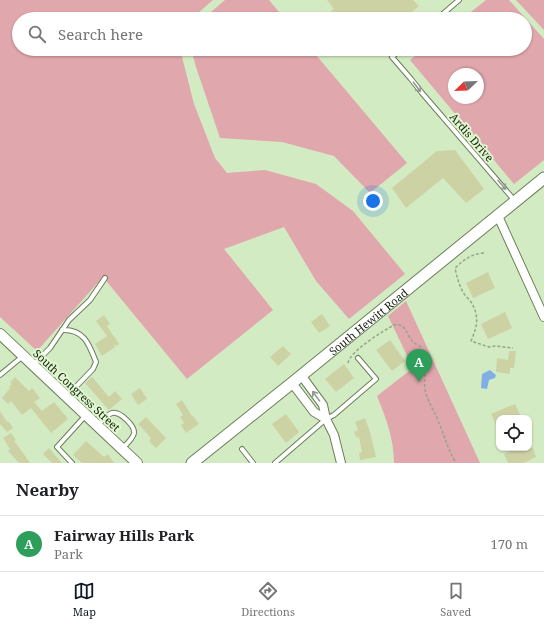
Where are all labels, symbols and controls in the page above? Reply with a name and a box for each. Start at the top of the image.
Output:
search box [12,12,532,56]
icon: search [26,23,48,45]
text: Search here [58,24,143,44]
north arrow [448,68,484,104]
one-way arrow [413,81,421,92]
street label: Ardis Drive [447,109,497,165]
one-way arrow [498,180,507,190]
your location [363,191,383,211]
street label: South Hewitt Road [325,284,411,358]
street label: South Congress Street [30,346,124,434]
pin: A [406,349,432,382]
one-way arrow [312,391,320,402]
map controls [496,415,532,451]
button: locate [496,415,532,451]
text: Nearby [16,478,79,501]
text: Fairway Hills Park [54,525,194,545]
text: A [24,535,34,553]
text: 170 m [491,535,528,553]
text: Park [54,545,83,563]
tab: Map [73,580,96,619]
tab: Directions [241,580,295,619]
tab: Saved [440,580,471,619]

